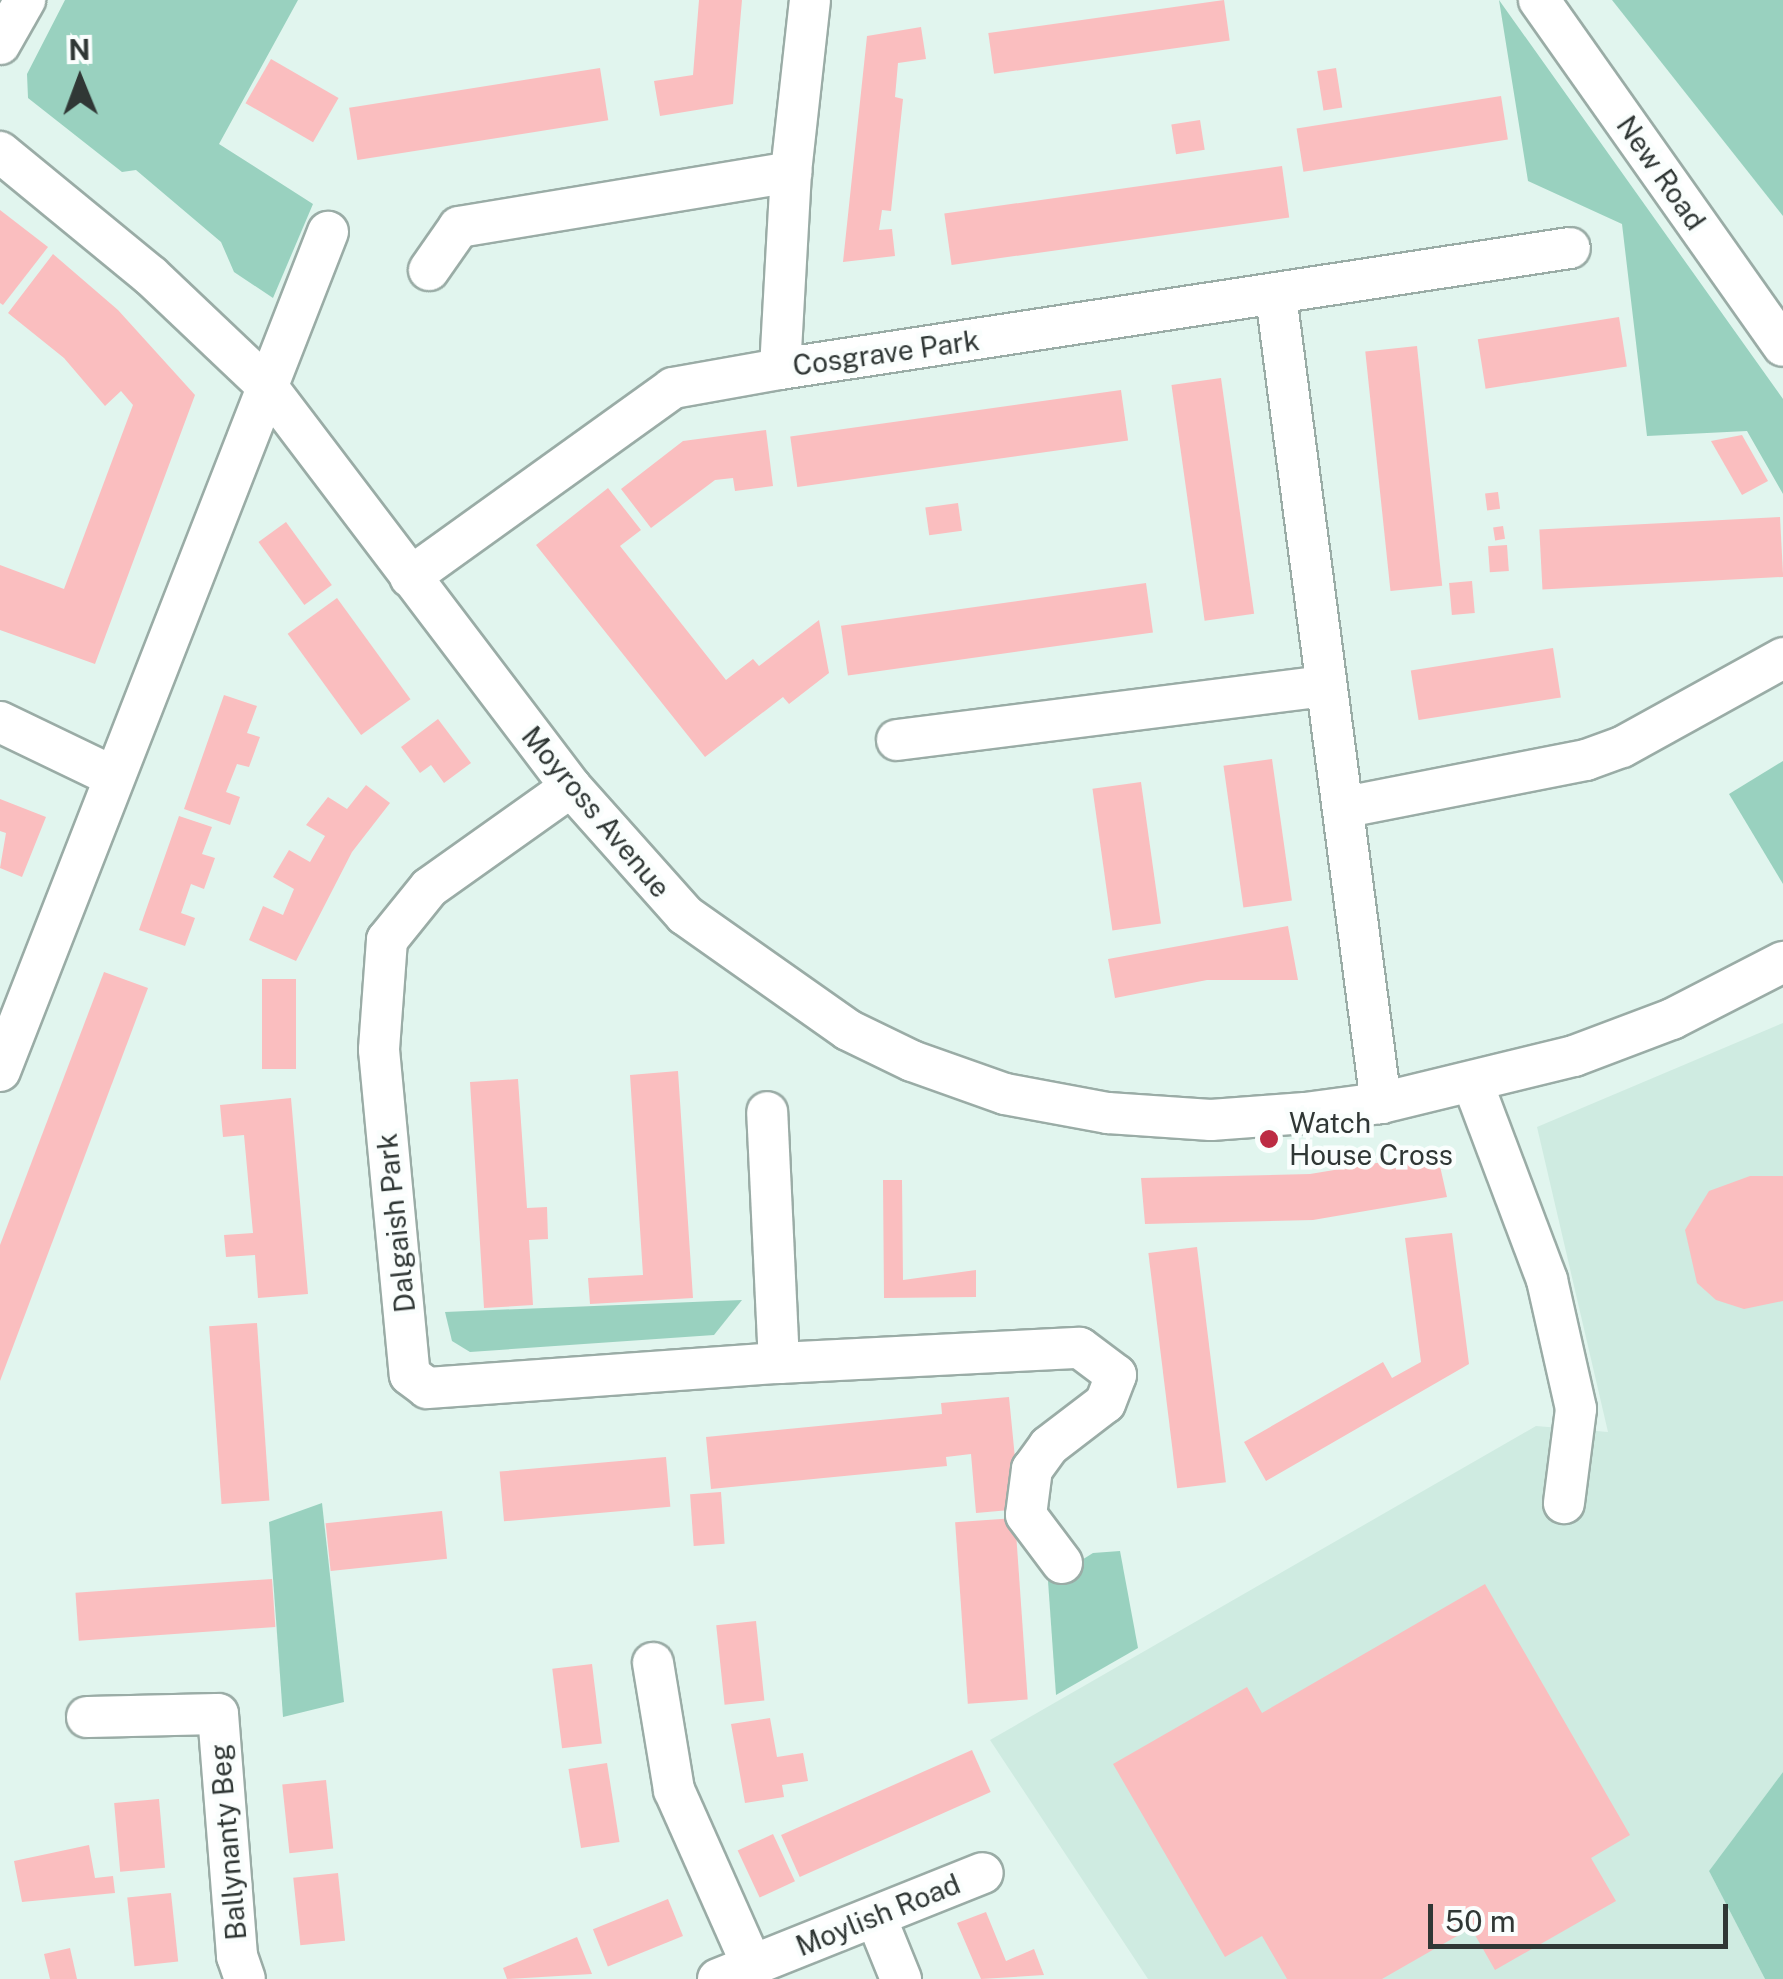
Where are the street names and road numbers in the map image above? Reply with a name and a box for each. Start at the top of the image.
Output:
street label: New Road [1610,109,1712,237]
street label: Cosgrave Park [790,323,982,383]
street label: Moyross Avenue [515,720,677,904]
street label: Dalgaish Park [370,1132,422,1314]
street label: Ballynanty Beg [203,1742,253,1942]
street label: Moylish Road [791,1867,965,1963]

